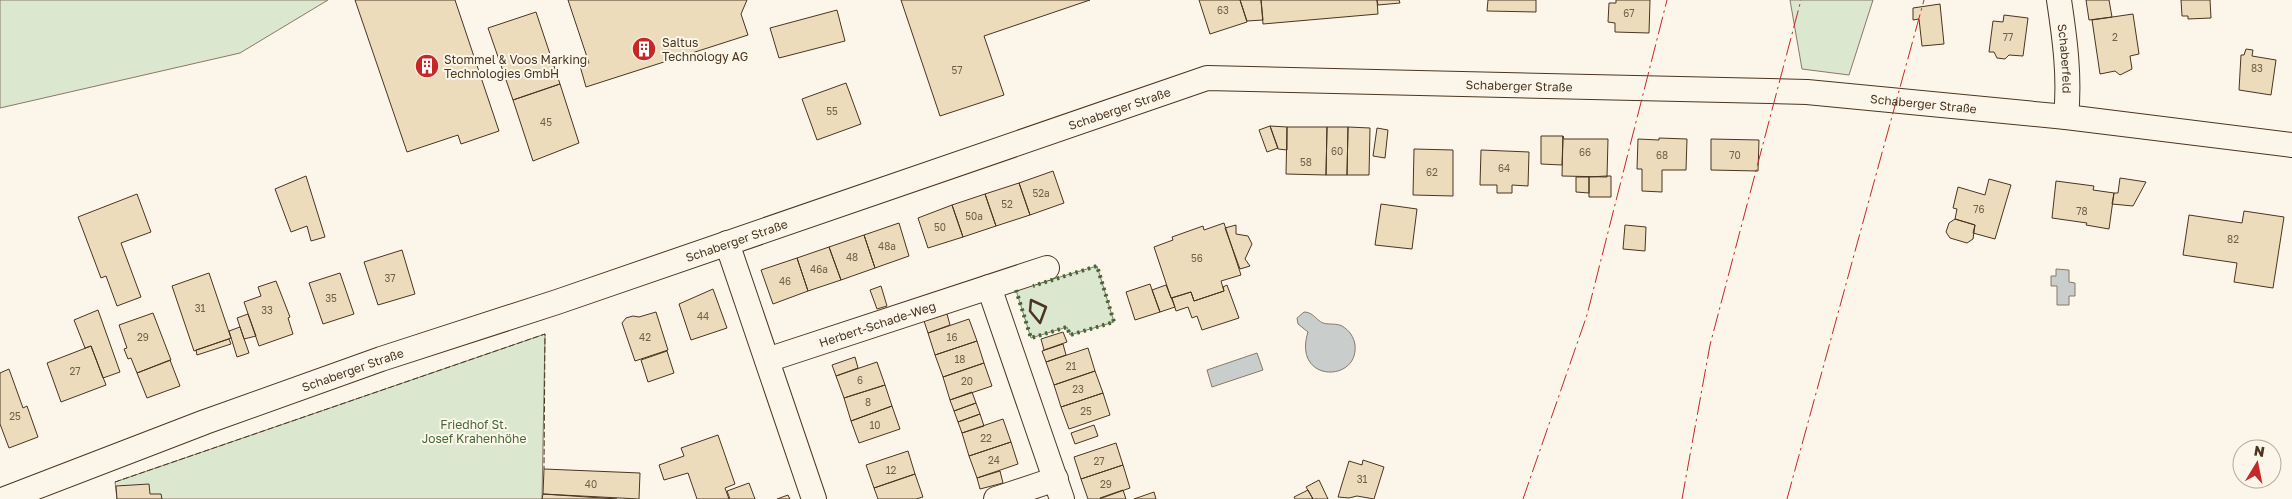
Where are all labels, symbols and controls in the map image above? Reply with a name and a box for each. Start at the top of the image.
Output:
house number: 63 [1217,4,1229,16]
house number: 67 [1623,7,1635,19]
street label: Schaberfeld [2055,23,2075,94]
house number: 77 [2003,31,2013,43]
house number: 2 [2112,31,2118,43]
place label: Saltus Technology AG [662,35,748,64]
building icon: Saltus Technology AG [631,36,657,62]
place label: Stommel & Voos Marking Technologies GmbH [444,52,587,81]
building icon: Stommel & Voos Marking Technologies GmbH [414,53,440,79]
house number: 83 [2251,62,2263,74]
house number: 57 [951,64,963,76]
street label: Schaberger Straße [1466,77,1573,94]
street label: Schaberger Straße [1066,84,1172,133]
street label: Schaberger Straße [1870,91,1978,116]
house number: 55 [826,105,838,117]
house number: 45 [540,116,552,128]
house number: 60 [1331,145,1343,157]
house number: 66 [1579,146,1591,158]
house number: 68 [1656,149,1668,161]
house number: 70 [1729,149,1741,161]
house number: 58 [1300,156,1312,168]
house number: 64 [1498,162,1510,174]
house number: 62 [1426,166,1438,178]
house number: 52a [1032,187,1050,199]
house number: 52 [1001,198,1013,210]
house number: 76 [1973,203,1985,215]
house number: 78 [2076,205,2088,217]
house number: 50a [965,210,983,222]
street label: Schaberger Straße [683,216,789,265]
house number: 50 [934,221,946,233]
house number: 82 [2227,233,2239,245]
house number: 48a [878,240,896,252]
house number: 48 [846,251,858,263]
house number: 56 [1191,252,1203,264]
house number: 46a [810,263,828,275]
house number: 37 [384,272,396,284]
house number: 46 [779,275,791,287]
house number: 35 [325,292,337,304]
street label: Herbert-Schade-Weg [817,298,937,350]
house number: 31 [195,302,205,314]
house number: 33 [261,304,273,316]
house number: 44 [697,310,709,322]
house number: 29 [137,331,149,343]
house number: 42 [639,331,651,343]
house number: 16 [947,331,957,343]
street label: Schaberger Straße [300,345,405,394]
house number: 18 [955,353,965,365]
house number: 21 [1066,360,1076,372]
house number: 27 [69,365,81,377]
house number: 6 [857,374,863,386]
house number: 20 [961,375,973,387]
house number: 23 [1072,383,1084,395]
house number: 8 [865,396,871,408]
house number: 25 [1080,405,1092,417]
house number: 25 [9,410,21,422]
park label: Friedhof St. Josef Krahenhöhe [422,417,526,446]
house number: 10 [869,419,881,431]
house number: 22 [980,432,992,444]
north arrow [2232,439,2282,489]
text: N [2253,441,2266,460]
house number: 24 [988,454,1000,466]
house number: 27 [1093,455,1105,467]
house number: 12 [886,464,897,476]
house number: 31 [1357,473,1367,485]
house number: 40 [585,478,597,490]
house number: 29 [1100,478,1112,490]

